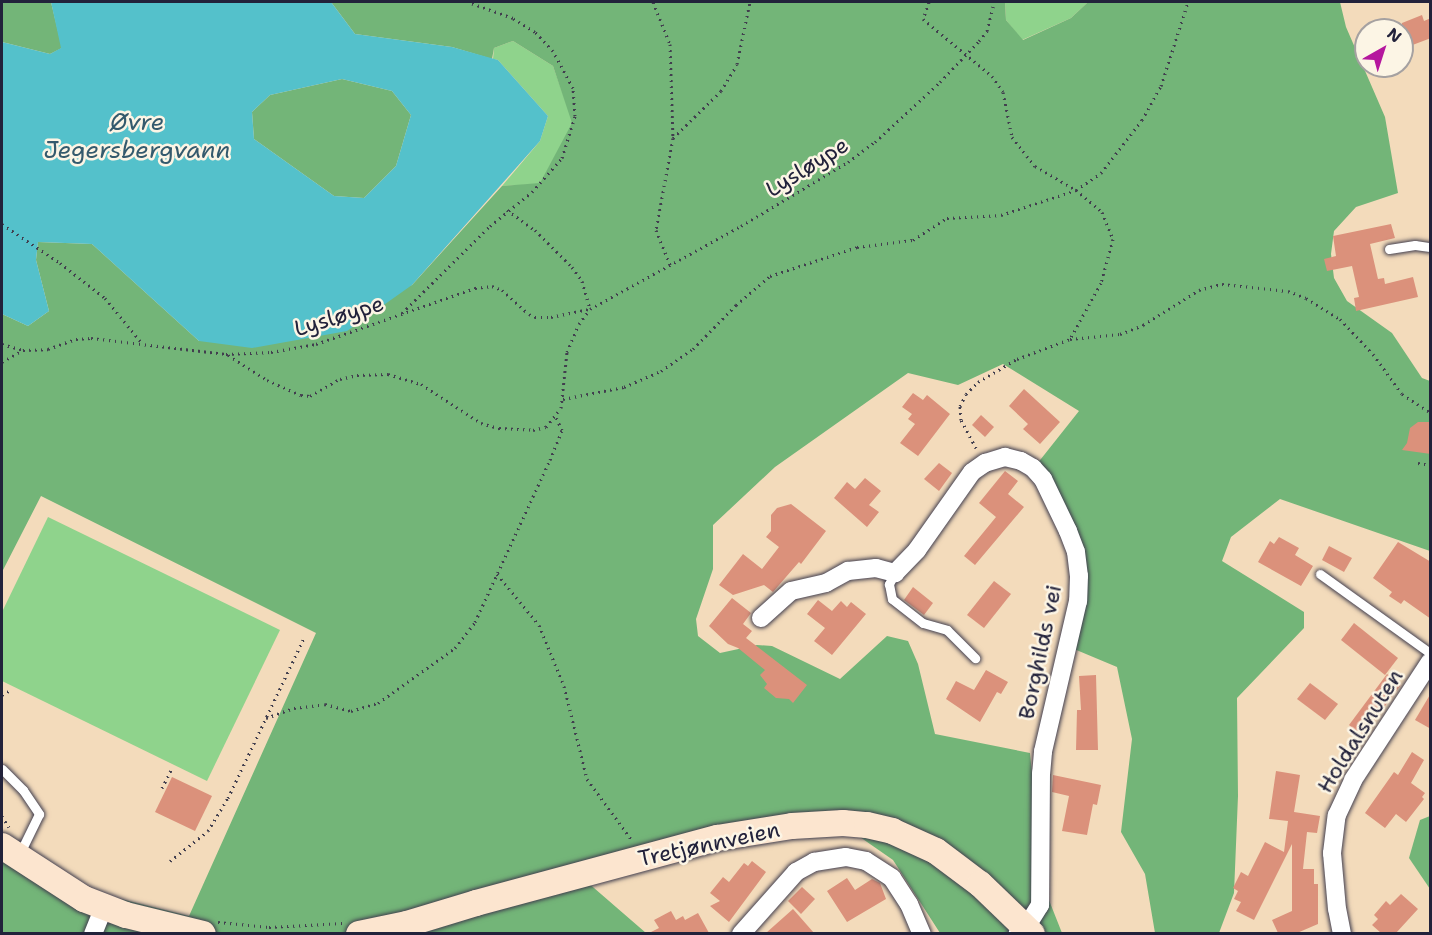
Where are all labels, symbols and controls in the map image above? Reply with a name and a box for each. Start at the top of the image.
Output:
north arrow [1354,18,1414,78]
text: N [1383,23,1406,47]
water label: Øvre Jegersbergvann [43,109,231,165]
street label: Lysløype [761,131,853,203]
street label: Lysløype [291,290,387,342]
street label: Borghilds vei [1013,582,1067,722]
street label: Holdalsnuten [1312,664,1408,798]
street label: Tretjønnveien [636,816,782,872]

